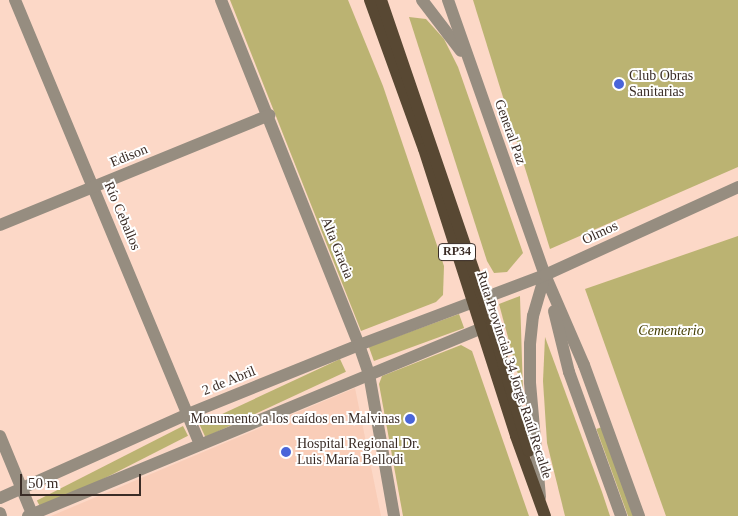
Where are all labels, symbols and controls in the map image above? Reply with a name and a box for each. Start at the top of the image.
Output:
place label: Club Obras Sanitarias [629,68,693,100]
marker: Club Obras Sanitarias [613,78,625,90]
street label: General Paz [490,97,530,167]
street label: Edison [108,141,150,171]
street label: Río Ceballos [100,179,144,253]
street label: Alta Gracia [317,215,357,281]
street label: Olmos [580,217,620,249]
road number: RP34 [437,242,477,262]
street label: Ruta Provincial 34 Jorge Raúl Recalde [472,269,556,481]
park label: Cementerio [638,323,704,339]
street label: 2 de Abril [200,363,258,399]
place label: Monumento a los caídos en Malvinas [190,411,400,427]
marker: Monumento a los caídos en Malvinas [404,413,416,425]
place label: Hospital Regional Dr. Luis María Bellodi [297,436,419,468]
marker: Hospital Regional Dr. Luis María Bellodi [279,445,293,459]
scale bar [22,464,144,496]
text: 50 m [28,475,58,491]

